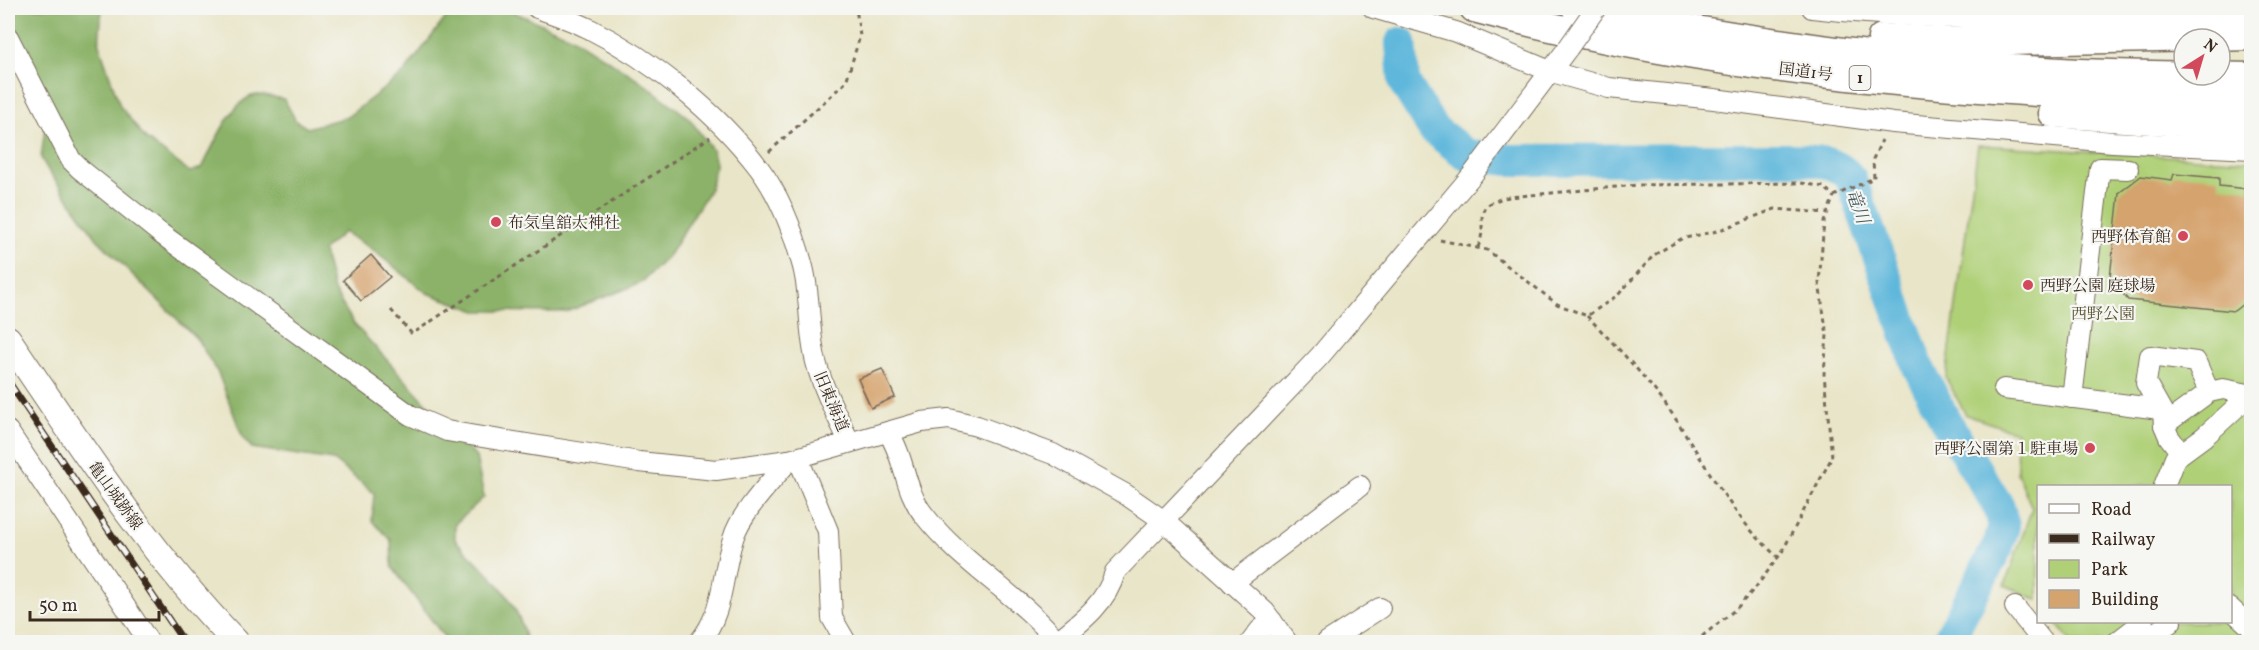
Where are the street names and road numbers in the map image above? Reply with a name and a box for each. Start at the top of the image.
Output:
street label: 国道1号 [1778,59,1834,87]
road number: 1 [1850,66,1870,90]
street label: 旧東海道 [808,368,853,436]
street label: 亀山城跡線 [82,457,147,535]

